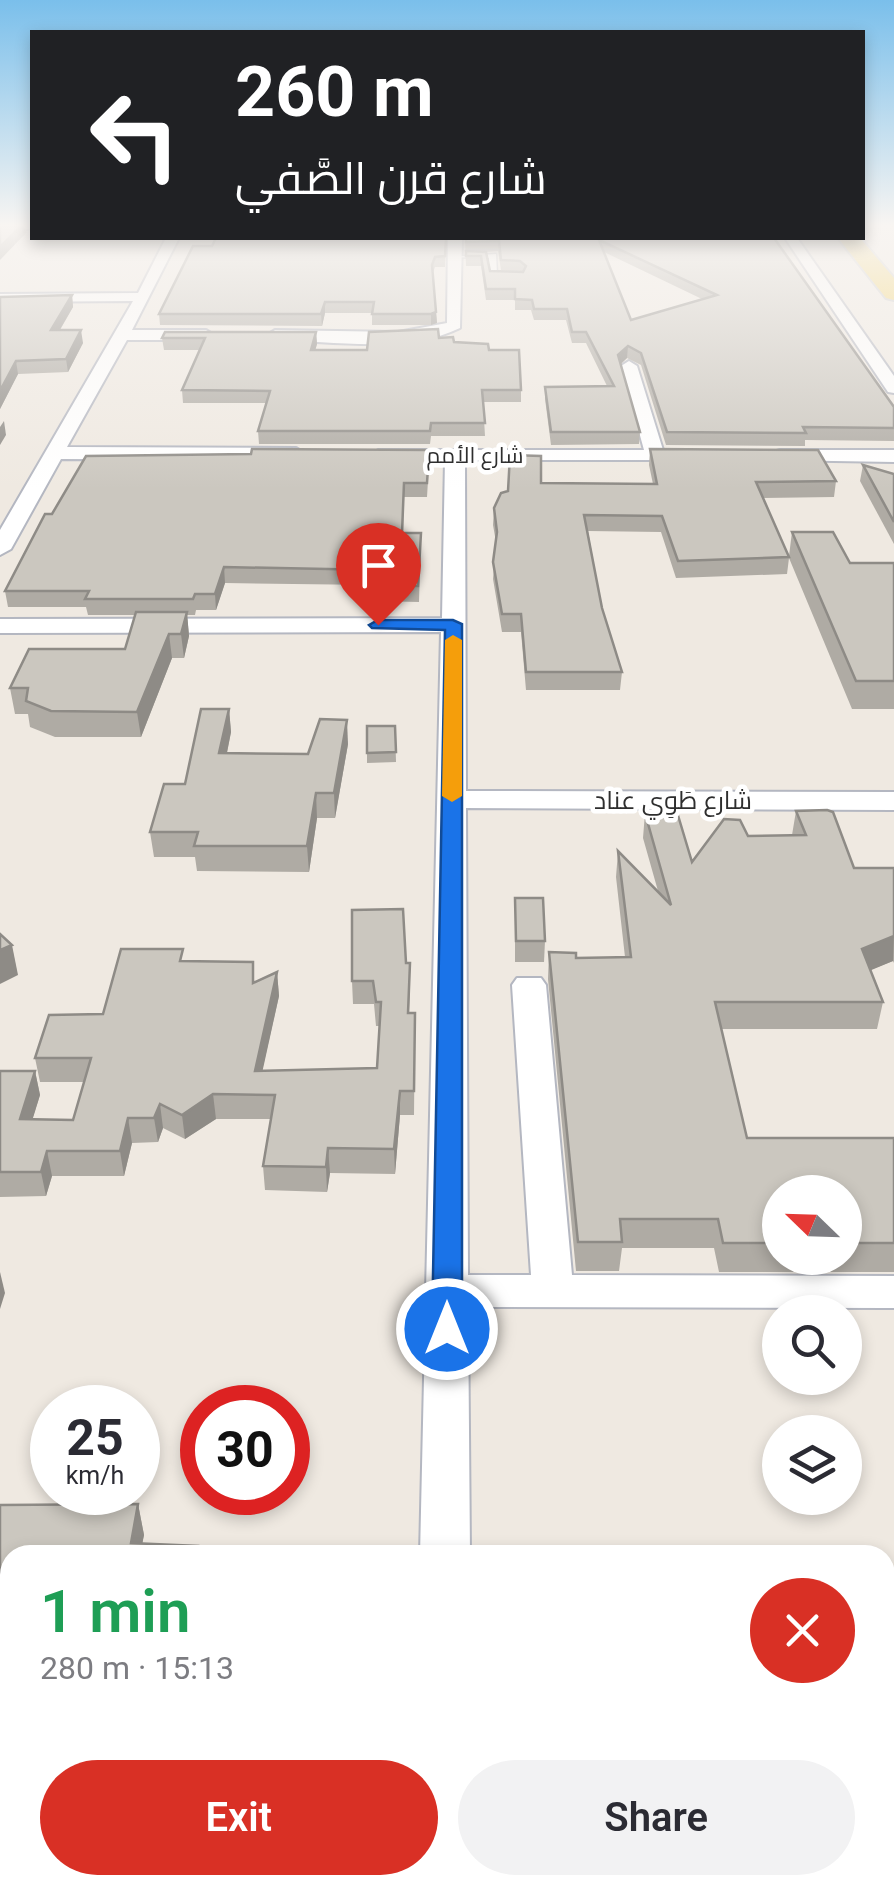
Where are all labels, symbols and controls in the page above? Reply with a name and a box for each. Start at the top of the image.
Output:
text: 260 m [235,51,434,133]
icon: left [70,70,200,200]
text: شارع قرن الصَّفي [235,152,547,205]
street label: شارع الأمم [427,443,523,471]
pin [336,523,421,626]
icon: arrive [351,538,406,593]
street label: شارع طَوِي عناد [594,786,752,820]
north arrow [762,1175,862,1275]
map controls [762,1175,862,1515]
position arrow [395,1277,499,1381]
button: search [762,1295,862,1395]
speed limit sign: 30 [180,1385,310,1515]
text: 25 [66,1409,124,1467]
button: layers [762,1415,862,1515]
text: km/h [66,1461,124,1490]
text: 1 min [40,1576,190,1647]
button: close [750,1578,855,1683]
text: 280 m · 15:13 [40,1649,234,1687]
button: Exit [40,1760,438,1875]
button: Share [458,1760,855,1875]

